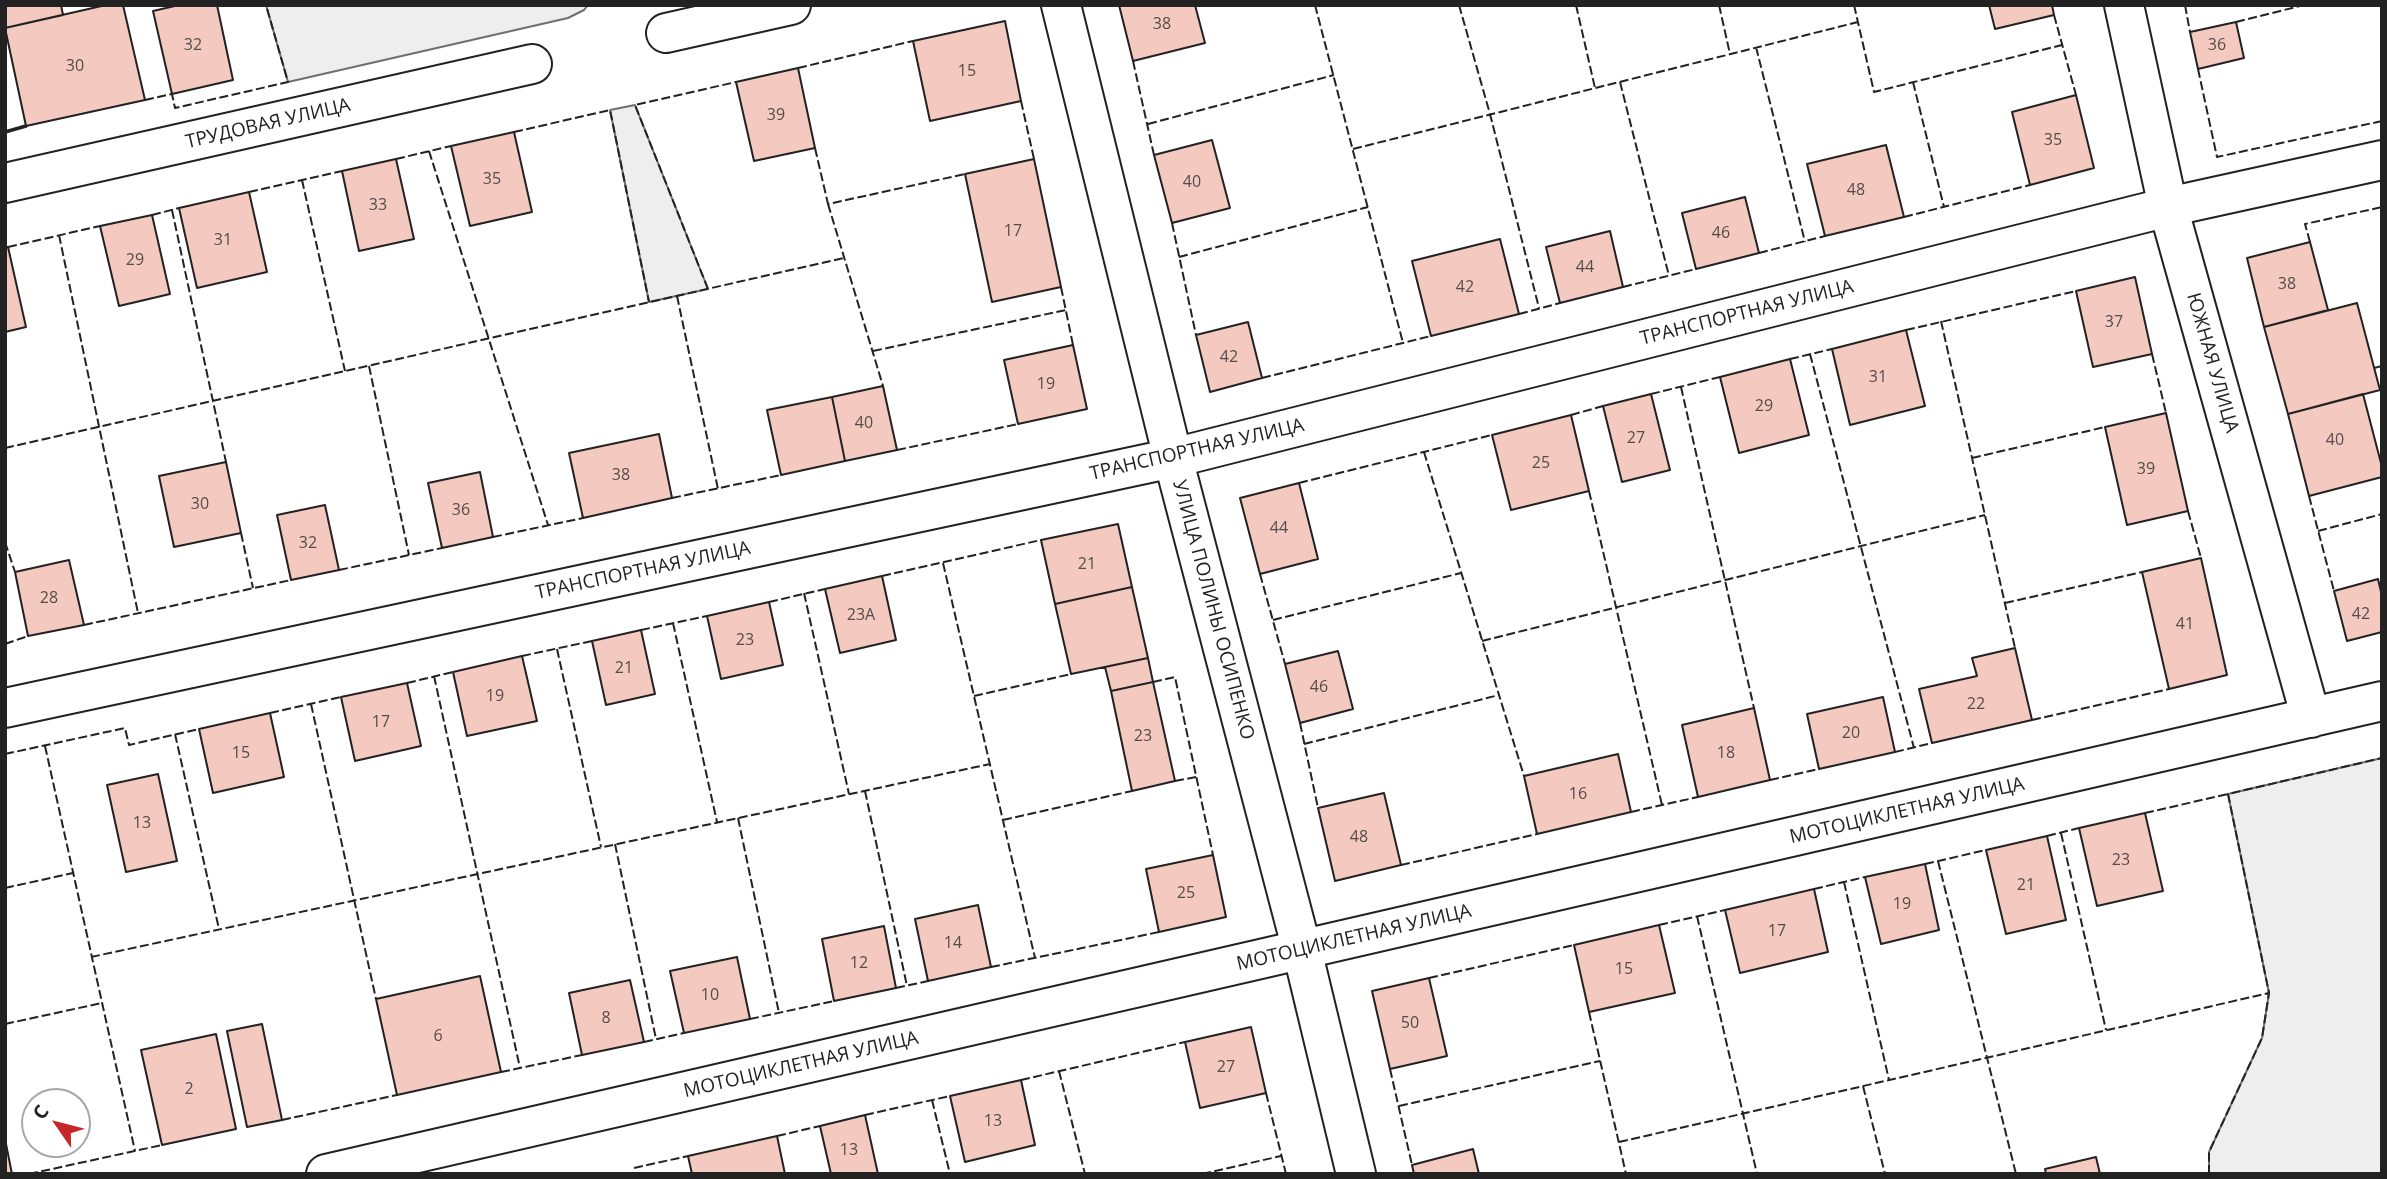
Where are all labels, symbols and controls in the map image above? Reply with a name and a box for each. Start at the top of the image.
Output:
house number: 38 [1153,14,1171,34]
house number: 32 [184,35,202,55]
house number: 36 [2208,35,2226,55]
house number: 30 [66,56,84,76]
house number: 15 [958,61,976,81]
street label: ТРУДОВАЯ УЛИЦА [183,94,353,154]
house number: 39 [767,105,785,125]
house number: 35 [2044,130,2062,150]
house number: 35 [483,169,501,189]
house number: 40 [1183,172,1201,192]
house number: 48 [1847,180,1865,200]
house number: 33 [369,195,387,215]
house number: 17 [1004,221,1022,241]
house number: 46 [1712,223,1730,243]
house number: 31 [214,230,232,250]
house number: 29 [126,250,144,270]
house number: 44 [1576,257,1594,277]
house number: 38 [2278,274,2296,294]
street label: ТРАНСПОРТНАЯ УЛИЦА [1638,275,1856,351]
house number: 42 [1456,277,1474,297]
street label: ЮЖНАЯ УЛИЦА [2181,290,2243,436]
house number: 37 [2105,312,2123,332]
house number: 42 [1220,347,1238,367]
house number: 31 [1869,367,1887,387]
house number: 19 [1037,374,1055,394]
house number: 29 [1755,396,1773,416]
house number: 40 [855,413,873,433]
street label: ТРАНСПОРТНАЯ УЛИЦА [1088,414,1306,486]
house number: 27 [1627,428,1645,448]
house number: 40 [2326,430,2344,450]
house number: 25 [1532,453,1550,473]
house number: 39 [2137,459,2155,479]
house number: 38 [612,465,630,485]
street label: УЛИЦА ПОЛИНЫ ОСИПЕНКО [1167,478,1259,742]
house number: 30 [191,494,209,514]
house number: 36 [452,500,470,520]
house number: 44 [1270,518,1288,538]
house number: 32 [299,533,317,553]
street label: ТРАНСПОРТНАЯ УЛИЦА [534,537,752,605]
house number: 21 [1078,554,1096,574]
house number: 28 [40,588,58,608]
house number: 42 [2352,604,2370,624]
house number: 23А [847,605,875,625]
house number: 41 [2176,614,2194,634]
house number: 23 [736,630,754,650]
house number: 21 [615,658,633,678]
house number: 46 [1310,677,1328,697]
house number: 19 [486,686,504,706]
house number: 22 [1967,694,1985,714]
house number: 17 [372,712,390,732]
house number: 20 [1842,723,1860,743]
house number: 23 [1134,726,1152,746]
house number: 15 [232,743,250,763]
house number: 18 [1717,743,1735,763]
street label: МОТОЦИКЛЕТНАЯ УЛИЦА [1787,773,2027,849]
house number: 16 [1569,784,1587,804]
house number: 13 [133,813,151,833]
house number: 48 [1350,827,1368,847]
house number: 23 [2112,850,2130,870]
house number: 21 [2017,875,2035,895]
house number: 25 [1177,883,1195,903]
house number: 19 [1893,894,1911,914]
street label: МОТОЦИКЛЕТНАЯ УЛИЦА [1234,900,1474,976]
house number: 17 [1768,921,1786,941]
house number: 14 [944,933,962,953]
house number: 12 [850,953,868,973]
house number: 15 [1615,959,1633,979]
house number: 10 [701,985,719,1005]
house number: 8 [601,1008,611,1028]
house number: 50 [1401,1013,1419,1033]
house number: 6 [433,1026,443,1046]
street label: МОТОЦИКЛЕТНАЯ УЛИЦА [681,1027,921,1103]
house number: 27 [1217,1057,1235,1077]
house number: 2 [184,1079,194,1099]
north arrow [21,1088,91,1158]
text: С [26,1100,55,1125]
house number: 13 [984,1111,1002,1131]
house number: 13 [840,1140,858,1160]

